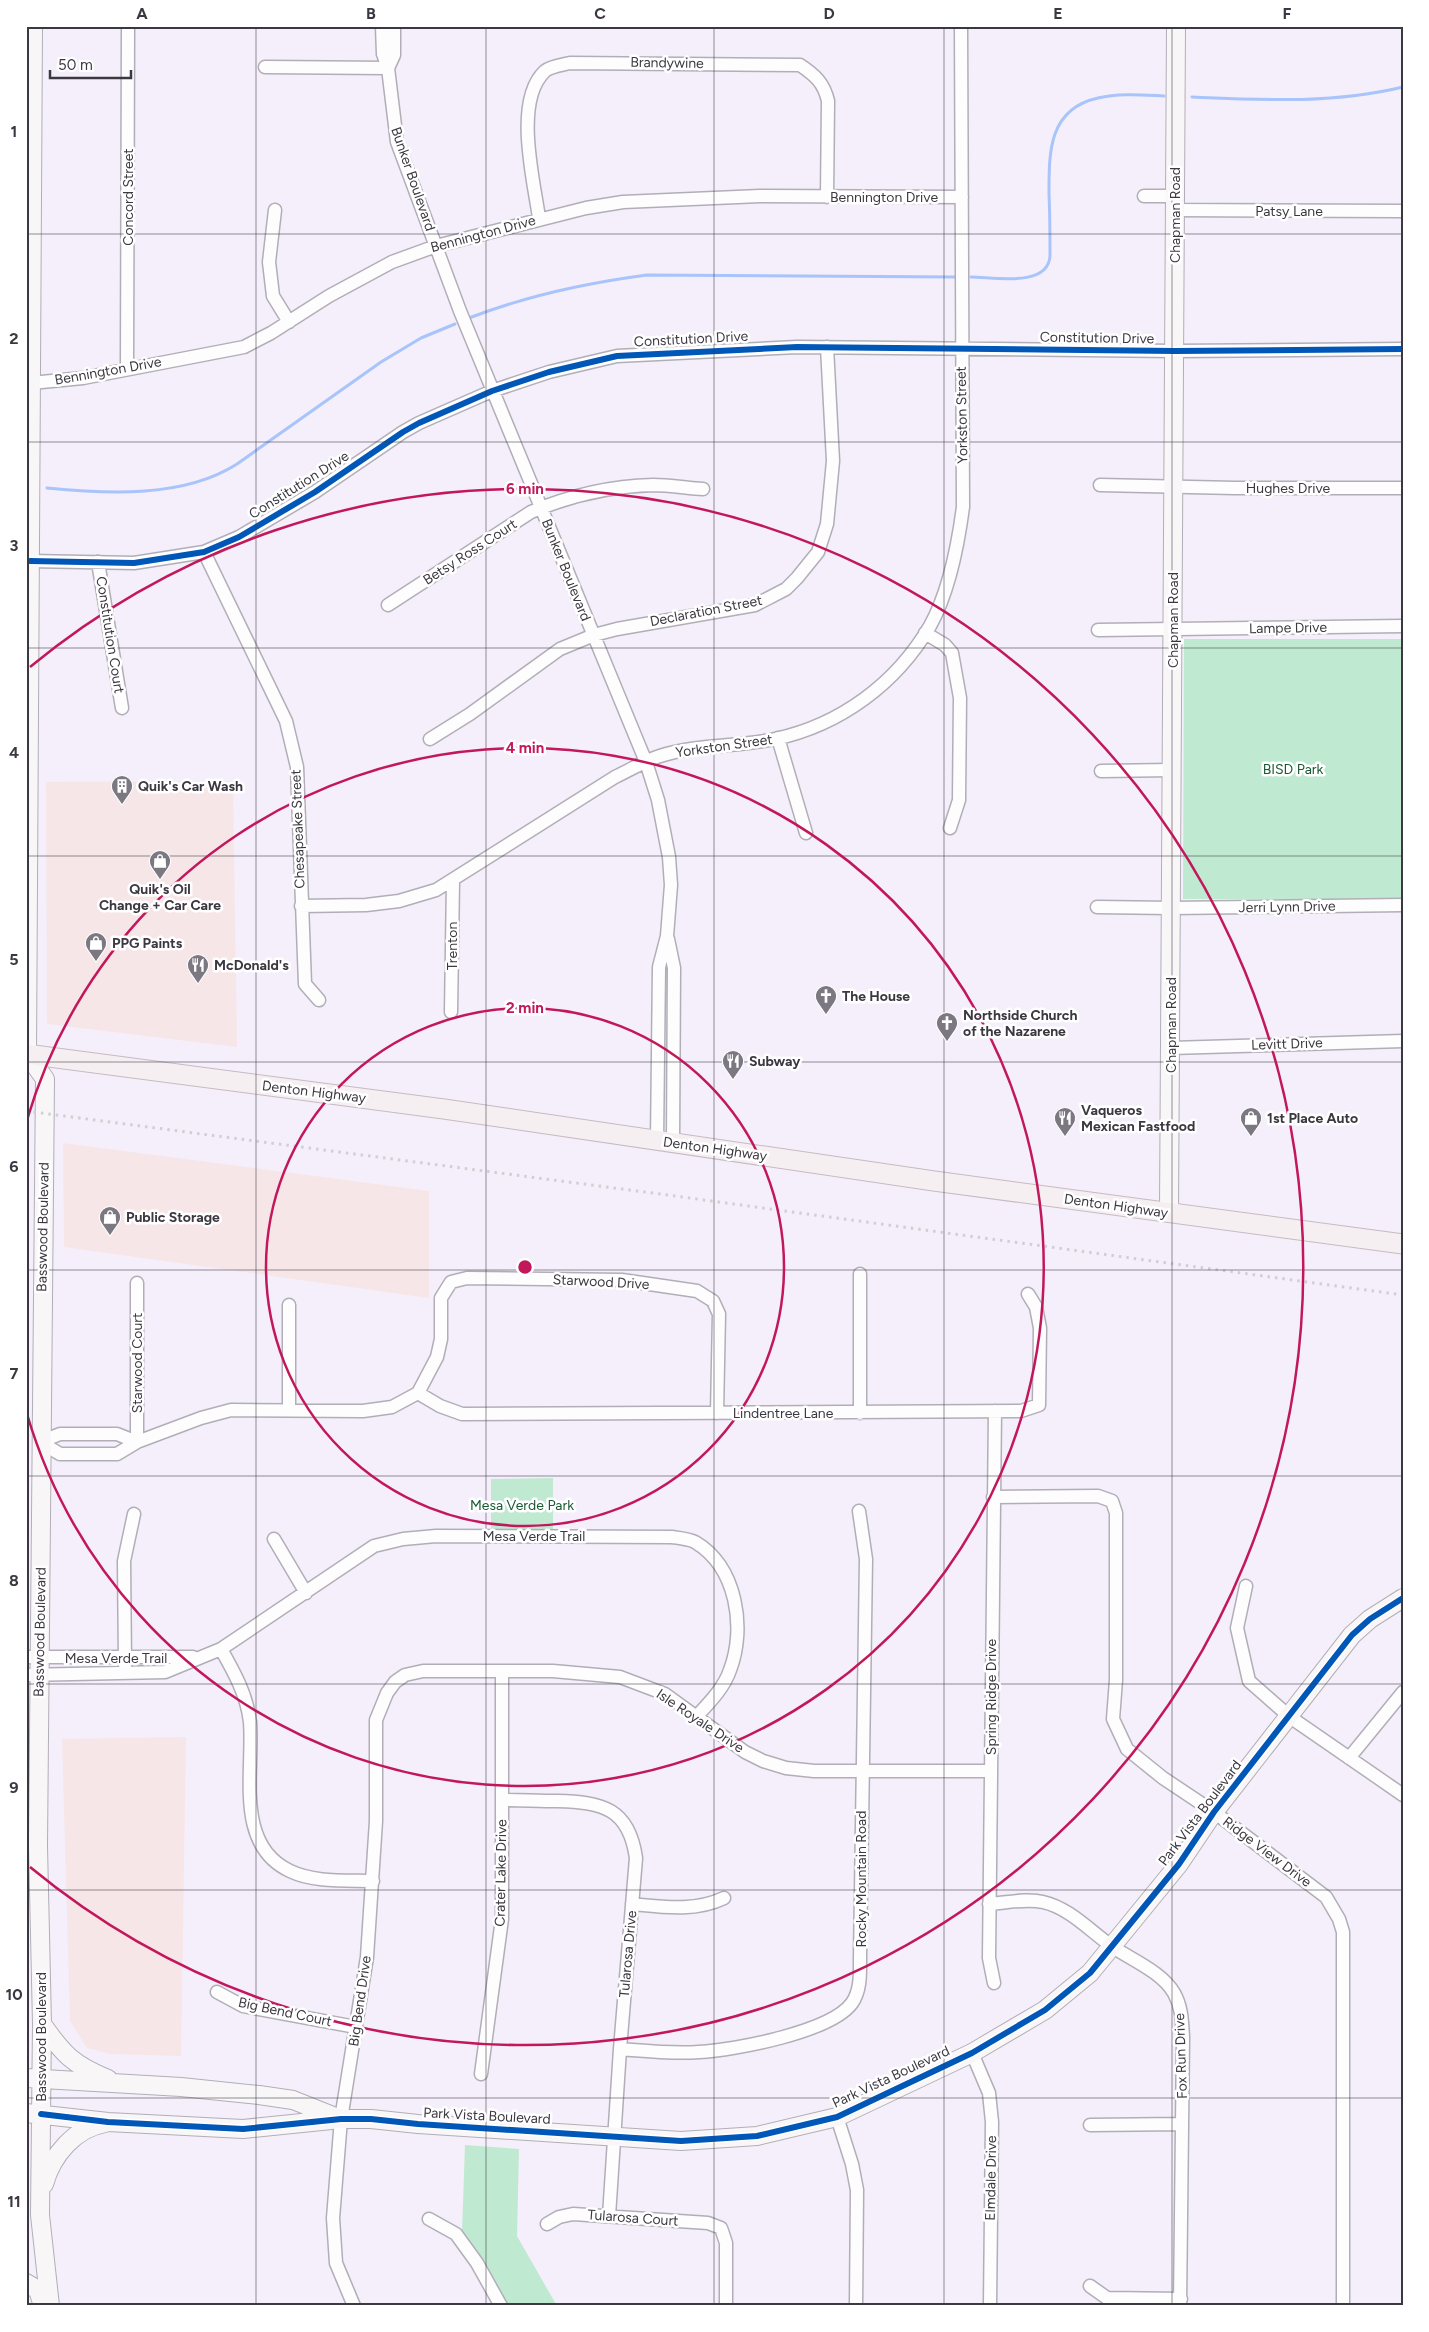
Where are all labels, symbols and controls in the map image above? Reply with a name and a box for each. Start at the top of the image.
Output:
text: A [136,4,148,23]
text: B [366,4,376,23]
text: C [594,4,606,23]
text: D [823,4,835,23]
text: E [1053,4,1063,23]
text: F [1283,4,1292,23]
scale bar [50,48,131,80]
street label: Brandywine [630,54,704,72]
text: 50 m [58,56,93,74]
text: 1 [11,122,17,141]
street label: Bunker Boulevard [387,125,439,233]
street label: Concord Street [120,148,137,246]
street label: Chapman Road [1167,167,1184,263]
street label: Bennington Drive [830,189,938,206]
street label: Patsy Lane [1255,203,1323,220]
street label: Bennington Drive [429,212,538,256]
street label: Constitution Drive [633,327,749,350]
text: 2 [9,329,19,348]
street label: Constitution Drive [1040,329,1155,348]
street label: Bennington Drive [53,353,163,389]
street label: Yorkston Street [953,366,971,464]
street label: Constitution Drive [246,447,352,523]
text: 6 min [506,480,544,498]
street label: Hughes Drive [1246,480,1331,497]
street label: Betsy Ross Court [420,515,520,589]
street label: Bunker Boulevard [538,516,594,624]
text: 3 [10,536,19,555]
street label: Chapman Road [1165,572,1182,668]
street label: Constitution Court [92,575,128,695]
street label: Declaration Street [648,592,764,630]
street label: Lampe Drive [1249,619,1328,637]
street label: Yorkston Street [674,731,774,761]
text: 4 min [506,739,544,757]
text: 4 [9,743,19,762]
park label: BISD Park [1263,761,1324,778]
street label: Chesapeake Street [287,769,309,889]
building icon: Quik's Car Wash [110,774,134,805]
place label: Quik's Car Wash [138,778,243,795]
shop icon: Quik's Oil Change + Car Care [148,849,172,880]
place label: Quik's Oil Change + Car Care [99,881,221,914]
street label: Jerri Lynn Drive [1238,898,1336,916]
street label: Trenton [444,922,461,970]
shop icon: PPG Paints [84,931,108,962]
place label: PPG Paints [112,935,183,952]
text: 5 [9,950,19,969]
restaurant icon: McDonald's [186,953,210,984]
place label: McDonald's [214,957,289,974]
street label: Chapman Road [1163,977,1180,1073]
church icon: The House [814,984,838,1015]
place label: The House [842,988,910,1005]
text: 2 min [506,999,544,1017]
place label: Northside Church of the Nazarene [963,1007,1078,1040]
church icon: Northside Church of the Nazarene [935,1011,959,1042]
street label: Levitt Drive [1251,1034,1323,1054]
restaurant icon: Subway [721,1049,745,1080]
place label: Subway [749,1053,801,1070]
street label: Denton Highway [261,1077,368,1107]
place label: Vaqueros Mexican Fastfood [1081,1102,1195,1135]
restaurant icon: Vaqueros Mexican Fastfood [1053,1106,1077,1137]
shop icon: 1st Place Auto [1239,1106,1263,1137]
place label: 1st Place Auto [1267,1110,1358,1127]
street label: Denton Highway [662,1133,769,1165]
text: 6 [9,1157,19,1176]
street label: Basswood Boulevard [33,1162,53,1292]
street label: Denton Highway [1063,1190,1170,1222]
shop icon: Public Storage [98,1205,122,1236]
place label: Public Storage [126,1209,220,1226]
centre of rings [516,1258,534,1276]
street label: Starwood Drive [552,1271,650,1293]
street label: Starwood Court [129,1313,146,1413]
text: 7 [10,1364,19,1383]
street label: Lindentree Lane [733,1405,834,1422]
park label: Mesa Verde Park [470,1497,574,1514]
street label: Mesa Verde Trail [483,1528,585,1545]
street label: Basswood Boulevard [30,1567,50,1697]
text: 8 [9,1571,19,1590]
street label: Spring Ridge Drive [983,1639,1000,1755]
street label: Mesa Verde Trail [65,1650,167,1667]
street label: Isle Royale Drive [653,1685,747,1757]
street label: Park Vista Boulevard [1155,1757,1245,1869]
text: 9 [9,1778,19,1797]
street label: Rocky Mountain Road [853,1811,870,1947]
street label: Ridge View Drive [1219,1813,1315,1891]
street label: Crater Lake Drive [492,1819,510,1927]
street label: Tularosa Drive [616,1909,640,1998]
street label: Big Bend Drive [345,1954,375,2048]
street label: Basswood Boulevard [33,1972,50,2102]
text: 10 [5,1985,23,2004]
street label: Big Bend Court [237,1994,333,2030]
street label: Fox Run Drive [1171,2012,1191,2099]
street label: Park Vista Boulevard [830,2042,952,2112]
street label: Park Vista Boulevard [423,2104,551,2128]
street label: Elmdale Drive [982,2135,1000,2221]
text: 11 [7,2192,21,2211]
street label: Tularosa Court [587,2206,679,2230]

